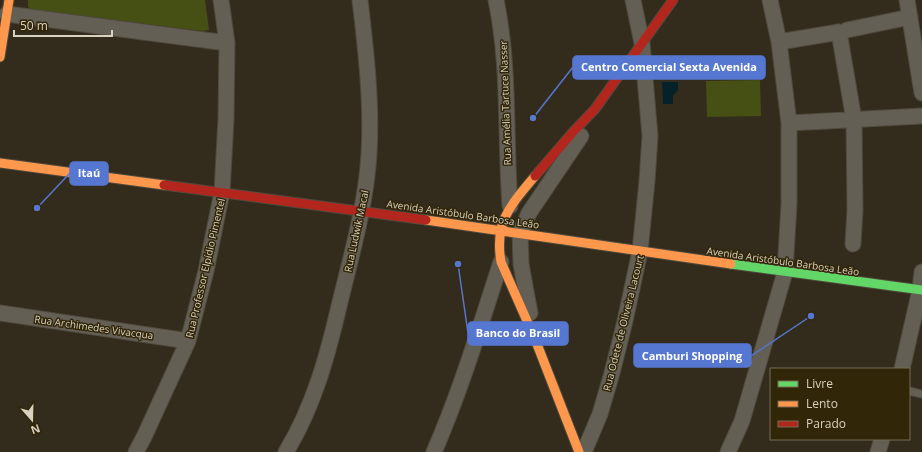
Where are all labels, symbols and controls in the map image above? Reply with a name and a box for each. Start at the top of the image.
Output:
scale bar [14,12,112,38]
text: 50 m [20,17,48,34]
street label: Rua Amélia Tartuce Nasser [496,40,514,166]
callout: Centro Comercial Sexta Avenida [573,56,765,79]
text: Centro Comercial Sexta Avenida [581,59,757,74]
callout: Itaú [70,162,108,185]
text: Itaú [78,165,100,180]
street label: Rua Ludwik Macal [340,189,372,273]
street label: Avenida Aristóbulo Barbosa Leão [386,196,540,232]
street label: Rua Professor Elpídio Pimentel [182,197,228,339]
street label: Avenida Aristóbulo Barbosa Leão [706,243,860,279]
street label: Rua Odete de Oliveira Lacourt [599,253,647,392]
street label: Rua Archimedes Vivacqua [34,312,154,342]
callout: Banco do Brasil [468,322,568,345]
text: Banco do Brasil [476,325,560,340]
callout: Camburi Shopping [634,344,751,367]
text: Camburi Shopping [642,348,743,363]
legend [770,368,910,440]
text: Livre [806,375,833,392]
text: Lento [806,395,838,412]
north arrow [12,400,52,440]
text: Parado [806,415,846,432]
text: N [29,421,42,438]

